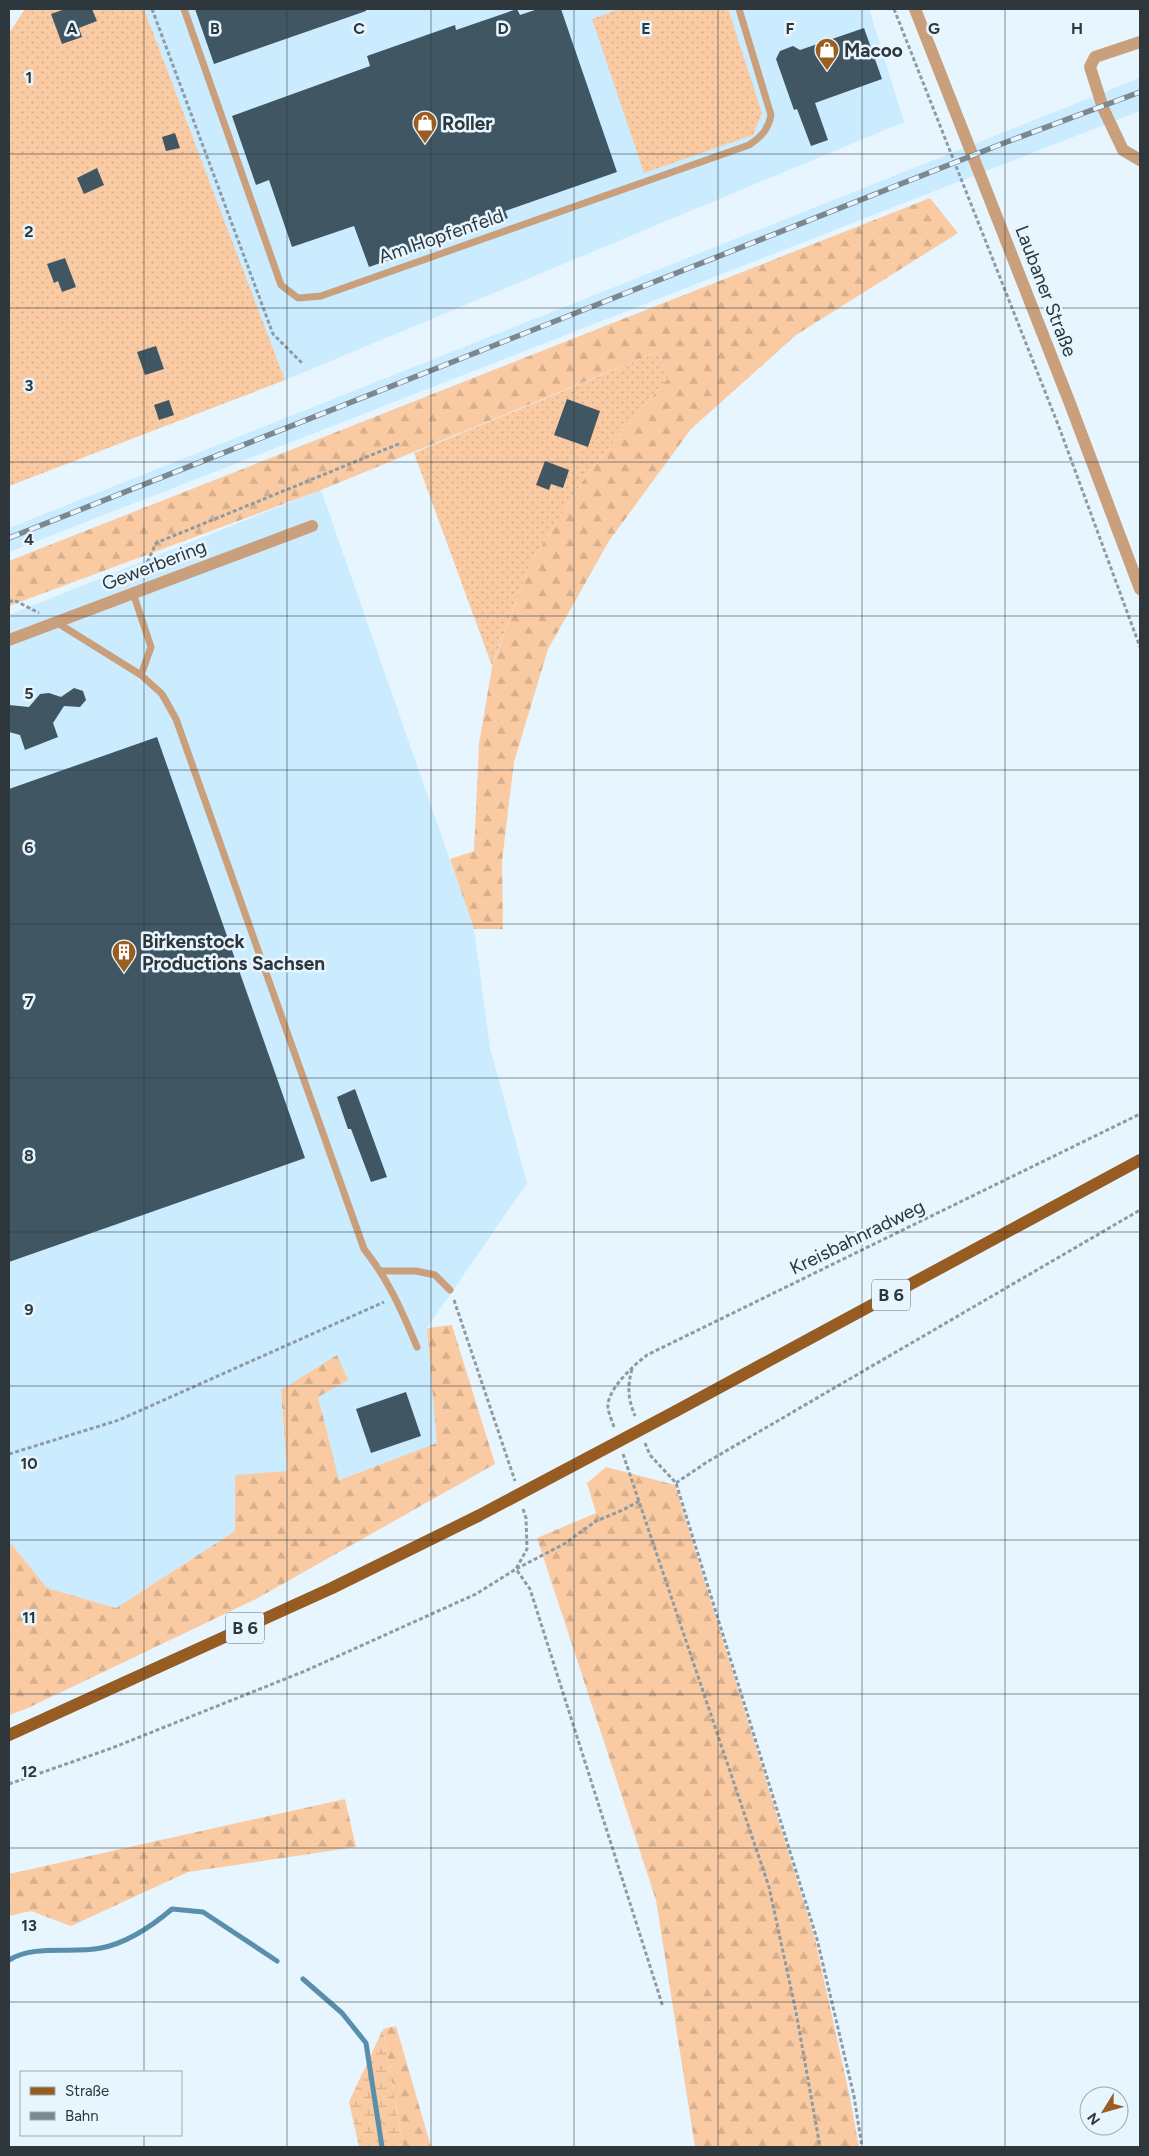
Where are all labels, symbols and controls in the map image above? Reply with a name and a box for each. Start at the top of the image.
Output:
text: A [66,19,78,38]
text: B [210,19,220,38]
text: C [353,19,365,38]
text: D [497,19,509,38]
text: E [641,19,651,38]
text: F [786,19,795,38]
text: G [928,19,940,38]
text: H [1071,19,1083,38]
shop icon: Macoo [814,37,840,71]
place label: Macoo [844,39,903,62]
text: 1 [26,68,32,87]
shop icon: Roller [412,110,438,144]
place label: Roller [442,112,492,135]
street label: Am Hopfenfeld [375,204,507,268]
text: 2 [24,222,34,241]
street label: Laubaner Straße [1010,222,1082,360]
text: 3 [25,376,34,395]
text: 4 [24,530,34,549]
street label: Gewerbering [98,535,210,595]
text: 5 [24,684,34,703]
text: 6 [24,838,34,857]
place label: Birkenstock Productions Sachsen [142,930,325,975]
building icon: Birkenstock Productions Sachsen [111,939,137,973]
text: 7 [25,992,34,1011]
text: 8 [24,1146,34,1165]
street label: Kreisbahnradweg [786,1194,928,1280]
road number: B 6 [872,1280,910,1310]
text: 9 [24,1300,34,1319]
text: 10 [20,1454,38,1473]
text: 11 [22,1608,36,1627]
road number: B 6 [226,1612,264,1644]
text: 12 [21,1762,37,1781]
text: 13 [21,1916,37,1935]
legend [20,2071,182,2136]
text: Straße [65,2082,109,2100]
north arrow [1079,2086,1129,2136]
text: Bahn [65,2107,99,2125]
text: N [1084,2109,1104,2128]

